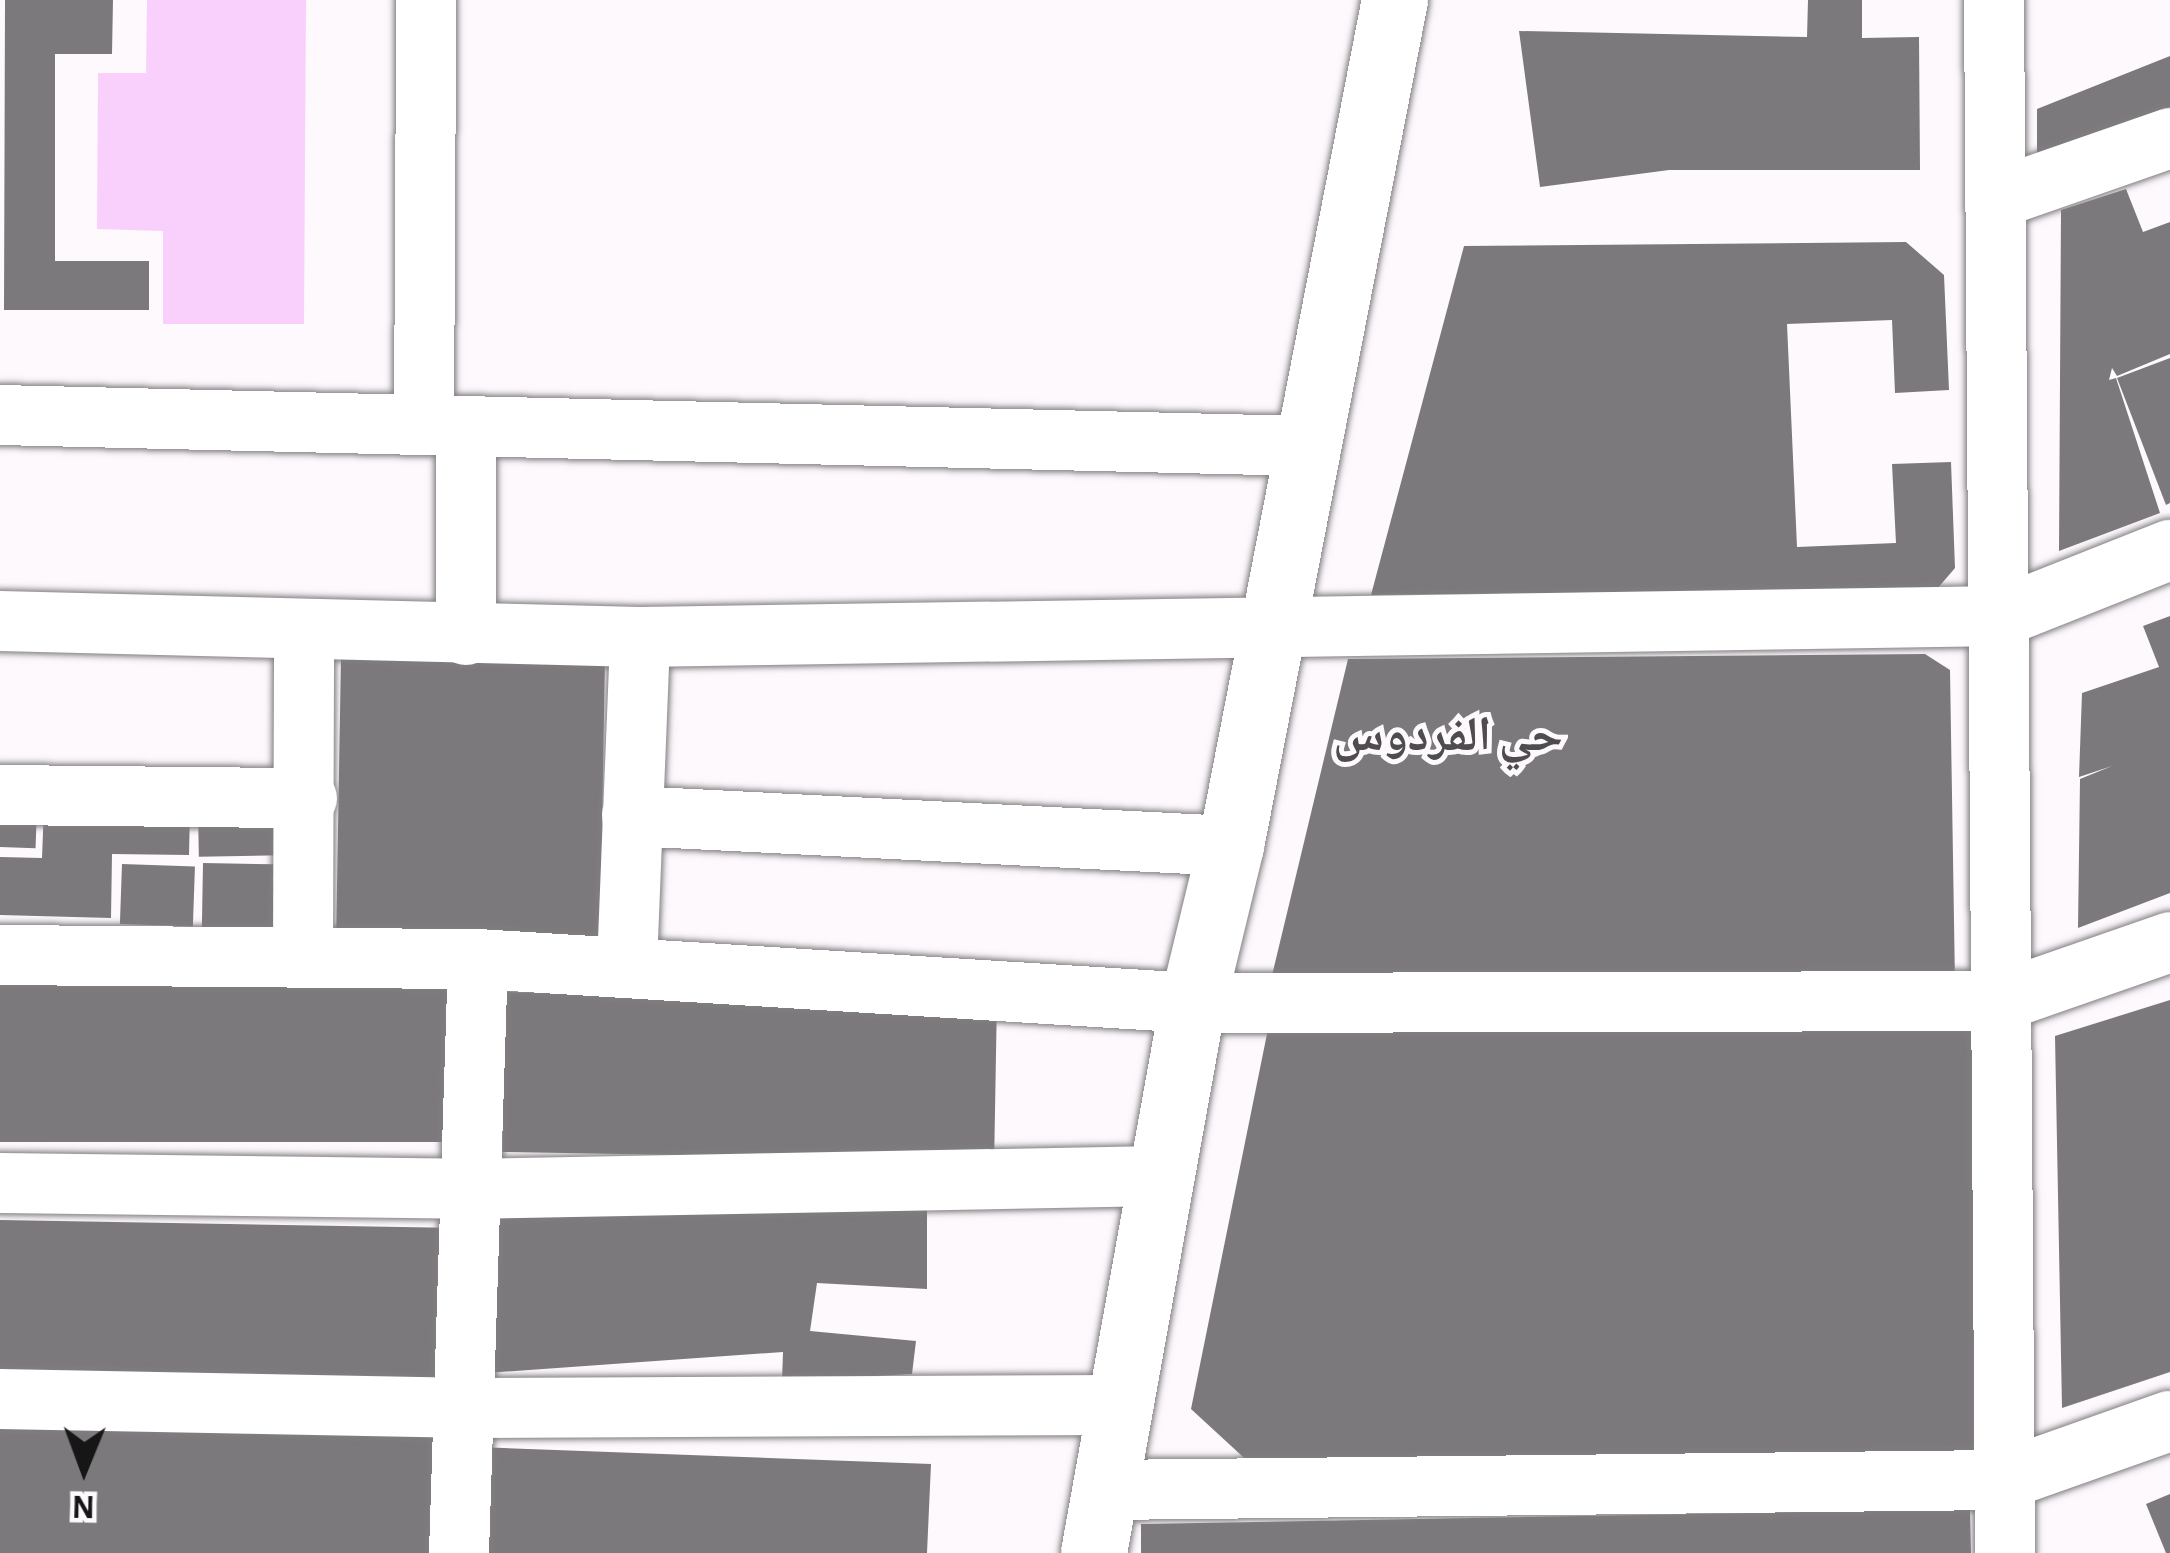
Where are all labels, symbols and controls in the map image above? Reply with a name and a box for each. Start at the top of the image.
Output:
district label: حي الفردوس [1333,708,1563,766]
north arrow [24,1409,144,1529]
text: N [72,1489,95,1522]

